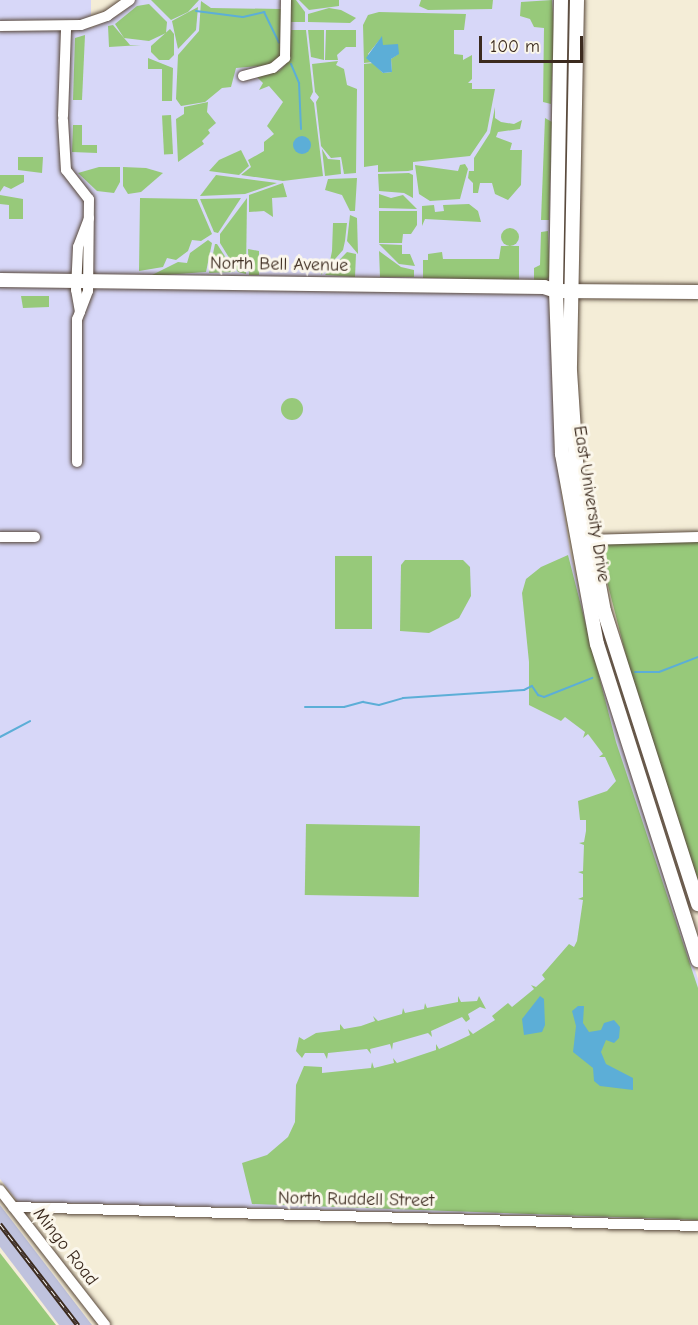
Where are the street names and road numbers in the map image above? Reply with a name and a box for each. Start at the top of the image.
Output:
street label: North Bell Avenue [210,253,348,277]
street label: East University Drive [568,424,614,584]
street label: North Ruddell Street [278,1188,434,1212]
street label: Mingo Road [28,1204,102,1290]

